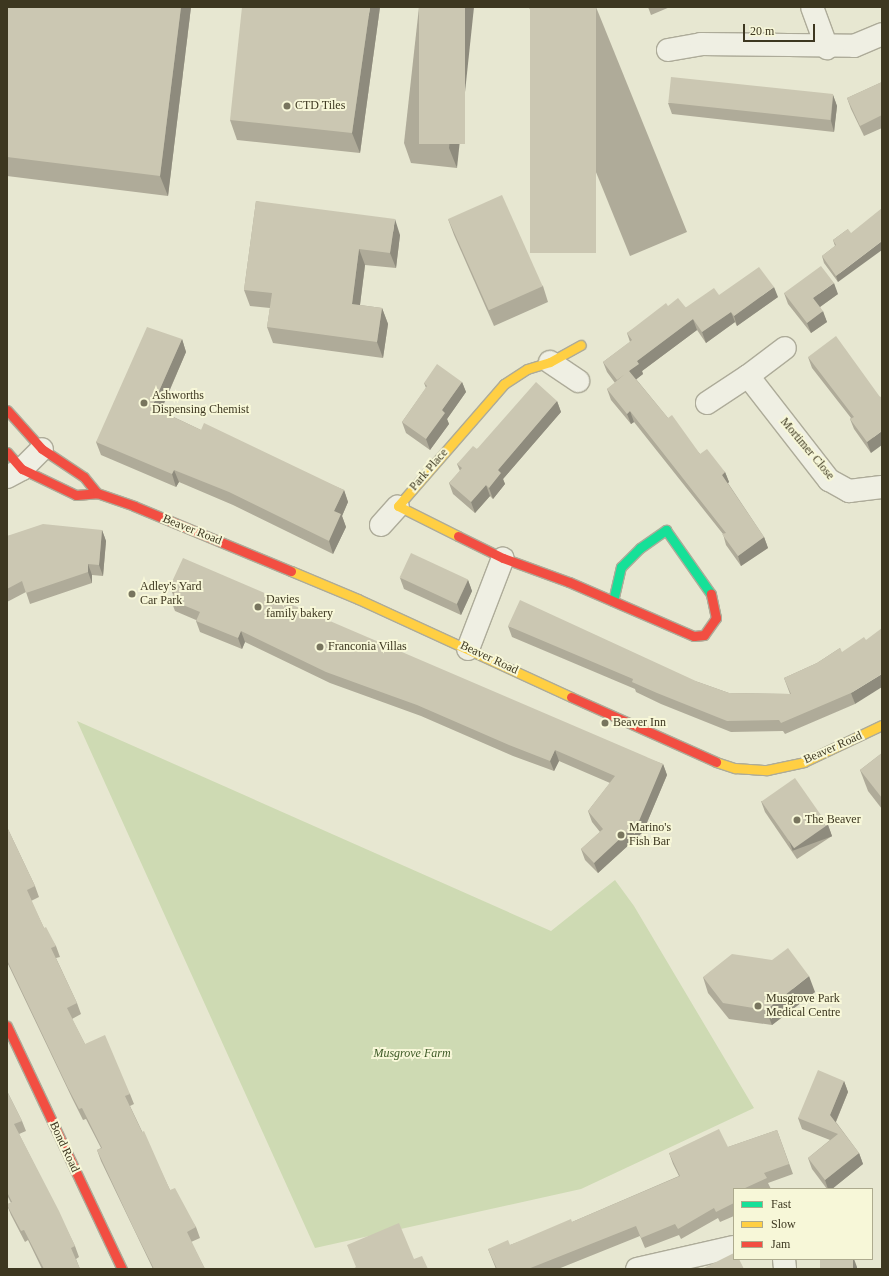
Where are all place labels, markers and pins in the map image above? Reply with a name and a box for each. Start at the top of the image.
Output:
place label: CTD Tiles [295,99,346,113]
marker: CTD Tiles [282,101,292,111]
place label: Ashworths Dispensing Chemist [152,389,249,417]
marker: Ashworths Dispensing Chemist [139,398,149,408]
place label: Adley's Yard Car Park [140,580,202,608]
marker: Adley's Yard Car Park [127,589,137,599]
place label: Davies family bakery [266,593,333,621]
marker: Davies family bakery [253,602,263,612]
place label: Franconia Villas [328,640,407,654]
marker: Franconia Villas [315,642,325,652]
place label: Beaver Inn [613,716,666,730]
marker: Beaver Inn [600,718,610,728]
place label: The Beaver [805,813,861,827]
marker: The Beaver [792,815,802,825]
place label: Marino's Fish Bar [629,821,671,849]
marker: Marino's Fish Bar [616,830,626,840]
place label: Musgrove Park Medical Centre [766,992,840,1020]
marker: Musgrove Park Medical Centre [753,1001,763,1011]

